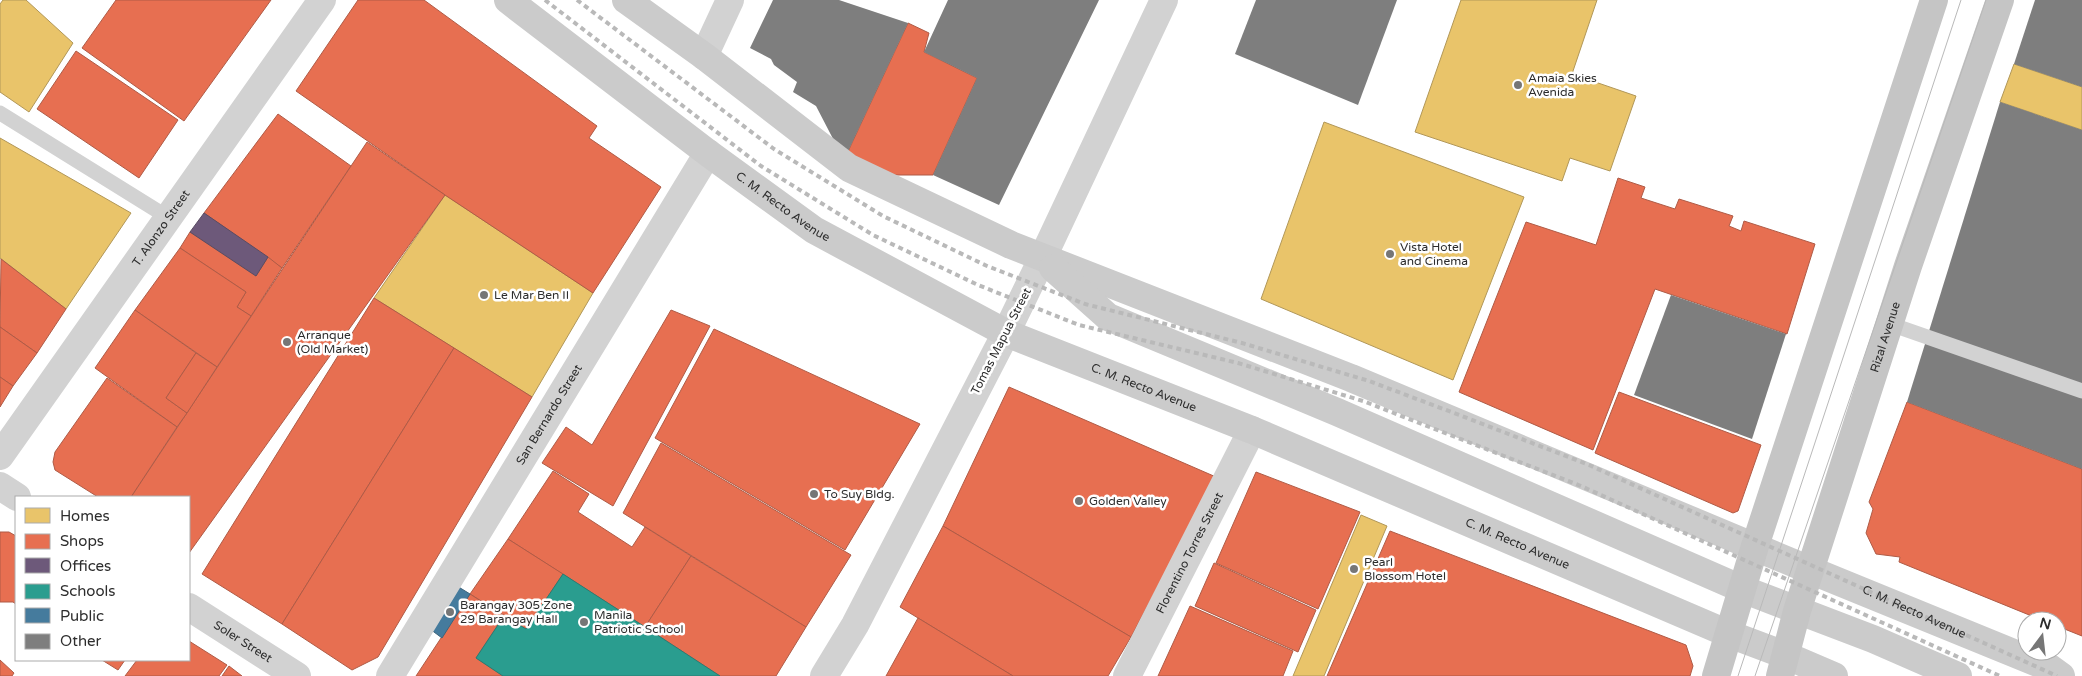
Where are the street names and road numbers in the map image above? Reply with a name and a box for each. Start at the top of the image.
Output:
street label: C. M. Recto Avenue [733,169,833,244]
street label: T. Alonzo Street [129,187,193,269]
street label: Tomas Mapua Street [968,285,1034,397]
street label: Rizal Avenue [1867,300,1903,374]
street label: C. M. Recto Avenue [1089,360,1199,415]
street label: San Bernardo Street [513,361,585,467]
street label: Florentino Torres Street [1153,490,1226,616]
street label: C. M. Recto Avenue [1463,515,1572,572]
street label: C. M. Recto Avenue [1860,582,1968,641]
street label: Soler Street [211,618,275,665]

